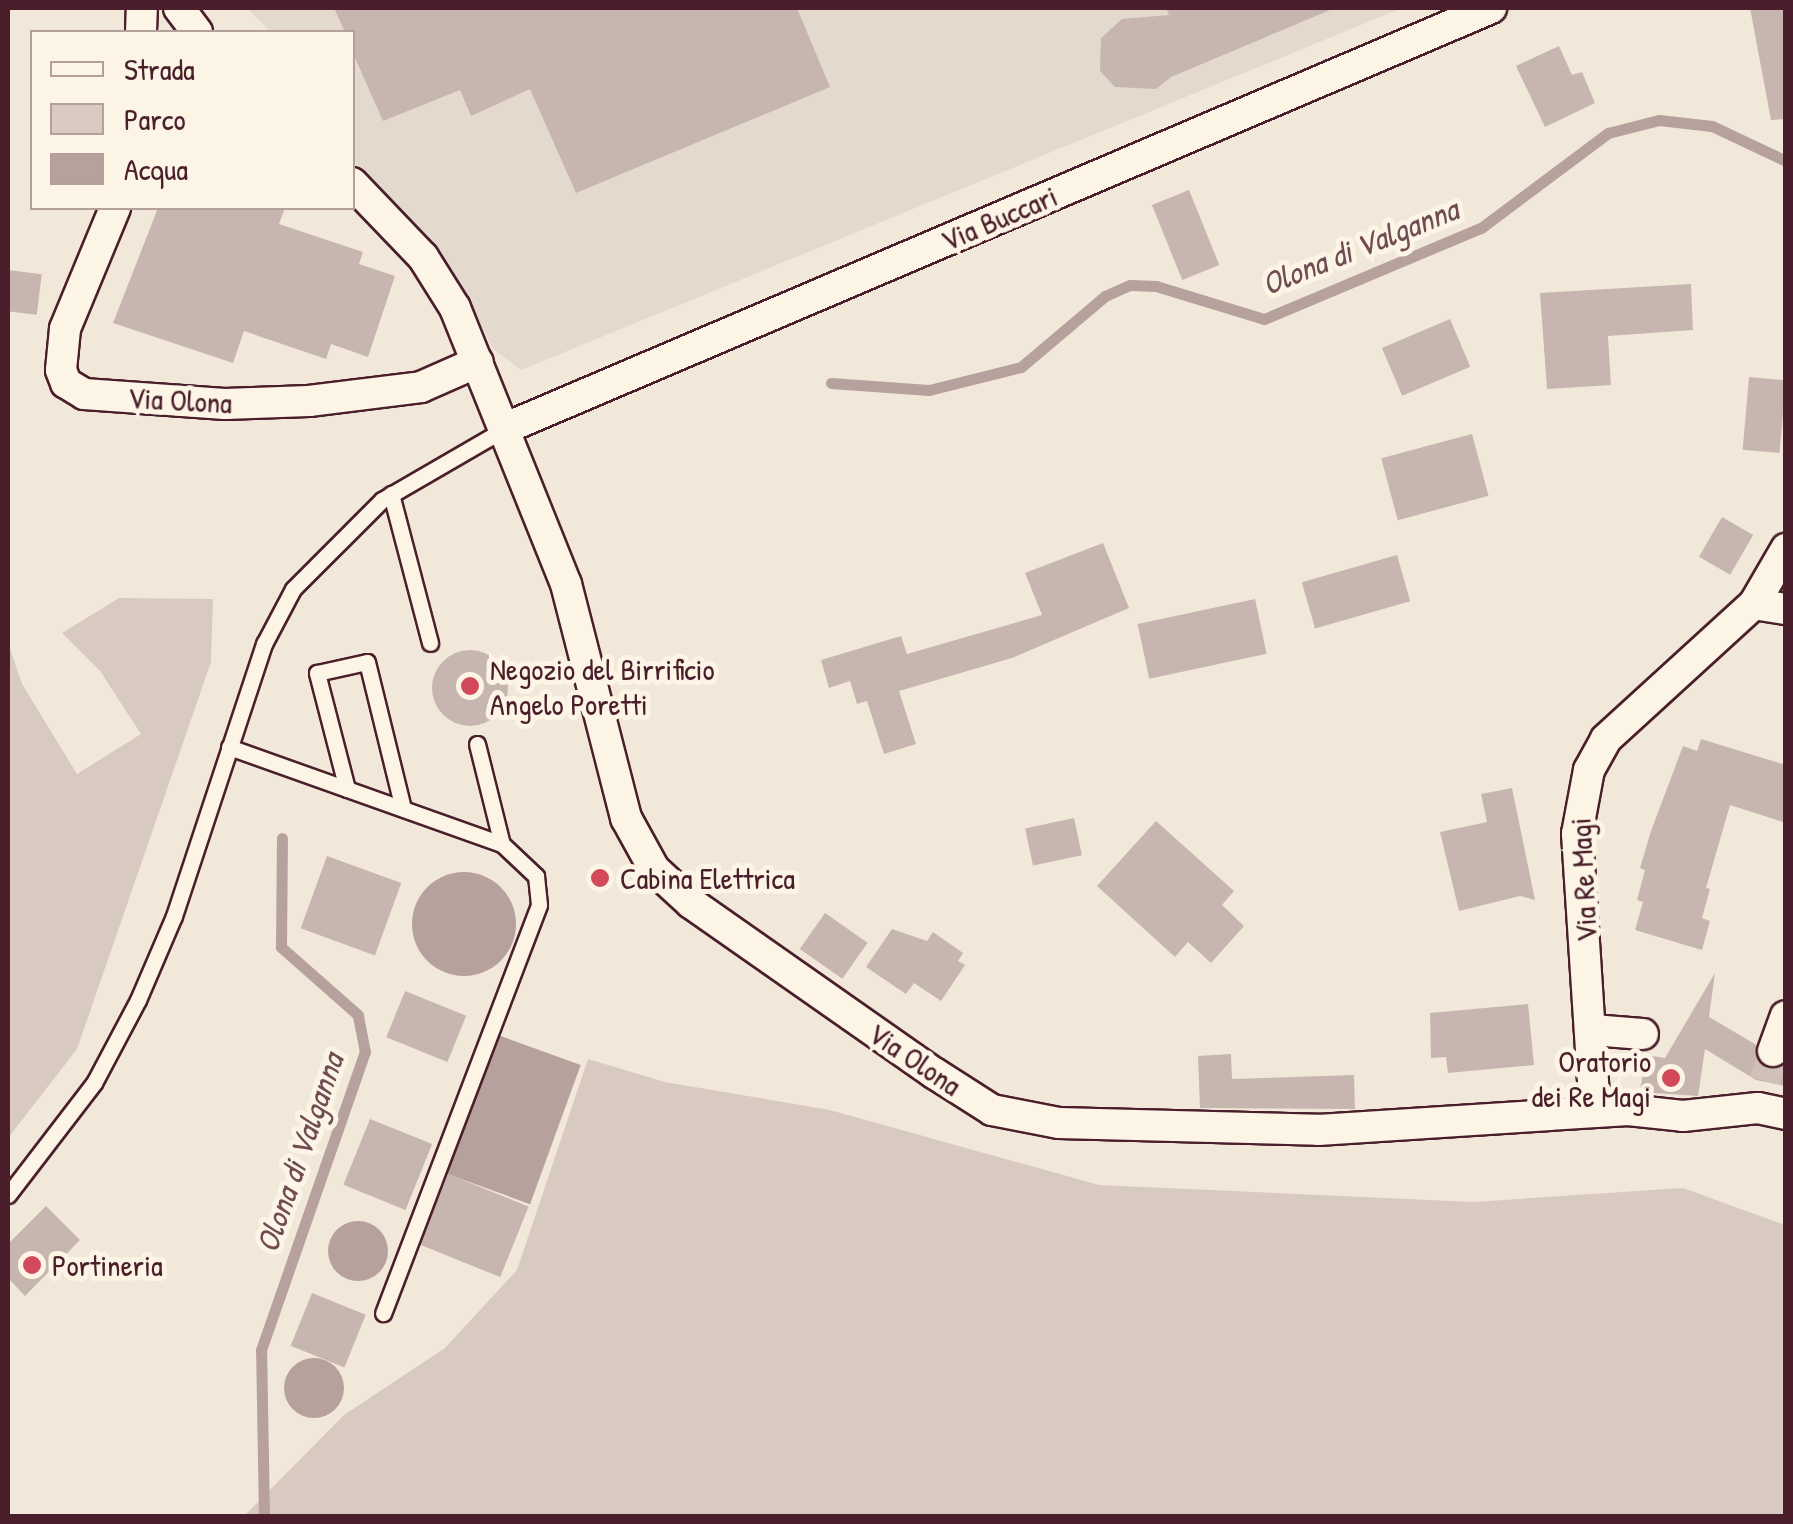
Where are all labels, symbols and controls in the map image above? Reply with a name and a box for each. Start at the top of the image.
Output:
legend [30,30,355,210]
text: Strada [124,49,195,89]
text: Parco [124,99,185,139]
text: Acqua [124,149,188,189]
street label: Via Buccari [935,177,1063,259]
water label: Olona di Valganna [1256,190,1464,304]
street label: Via Olona [127,379,233,421]
place label: Negozio del Birrificio Angelo Poretti [490,651,715,722]
marker: Negozio del Birrificio Angelo Poretti [459,675,481,697]
street label: Via Re Magi [1562,817,1604,943]
place label: Cabina Elettrica [620,860,795,896]
marker: Cabina Elettrica [589,867,611,889]
street label: Via Olona [862,1015,968,1103]
place label: Oratorio dei Re Magi [1532,1043,1651,1114]
water label: Olona di Valganna [248,1048,352,1258]
marker: Oratorio dei Re Magi [1660,1067,1682,1089]
place label: Portineria [52,1247,163,1283]
marker: Portineria [21,1254,43,1276]

